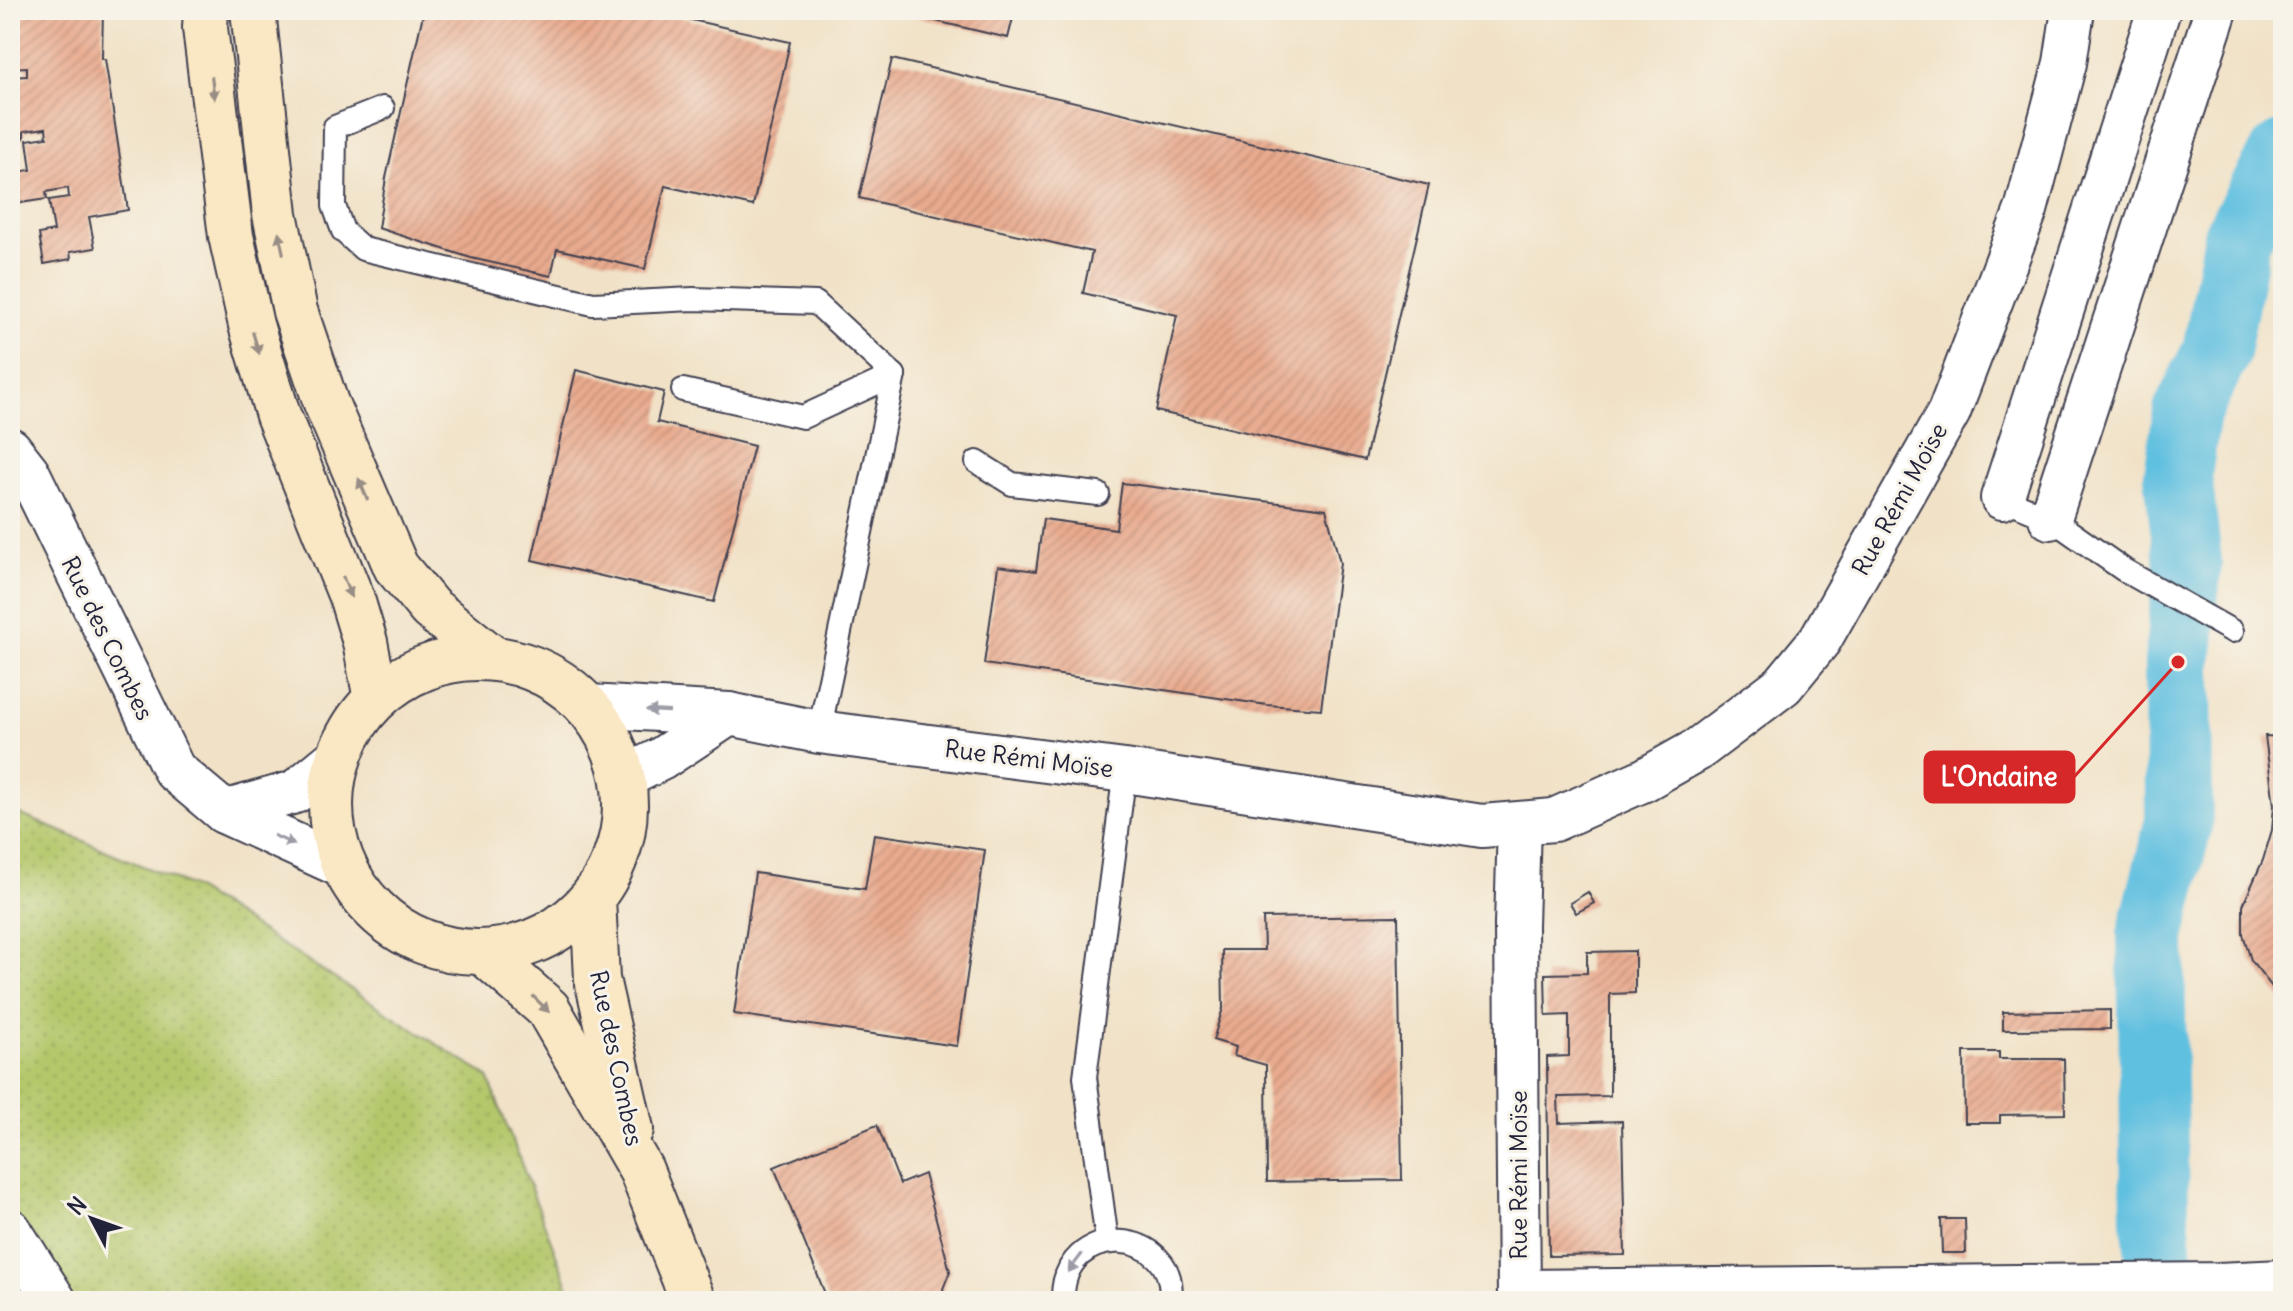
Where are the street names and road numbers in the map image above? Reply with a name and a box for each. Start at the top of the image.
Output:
street label: Rue Rémi Moïse [1845,418,1953,580]
street label: Rue des Combes [55,551,161,725]
street label: Rue Rémi Moïse [943,733,1115,783]
street label: Rue des Combes [584,968,650,1148]
street label: Rue Rémi Moïse [1503,1090,1533,1260]

